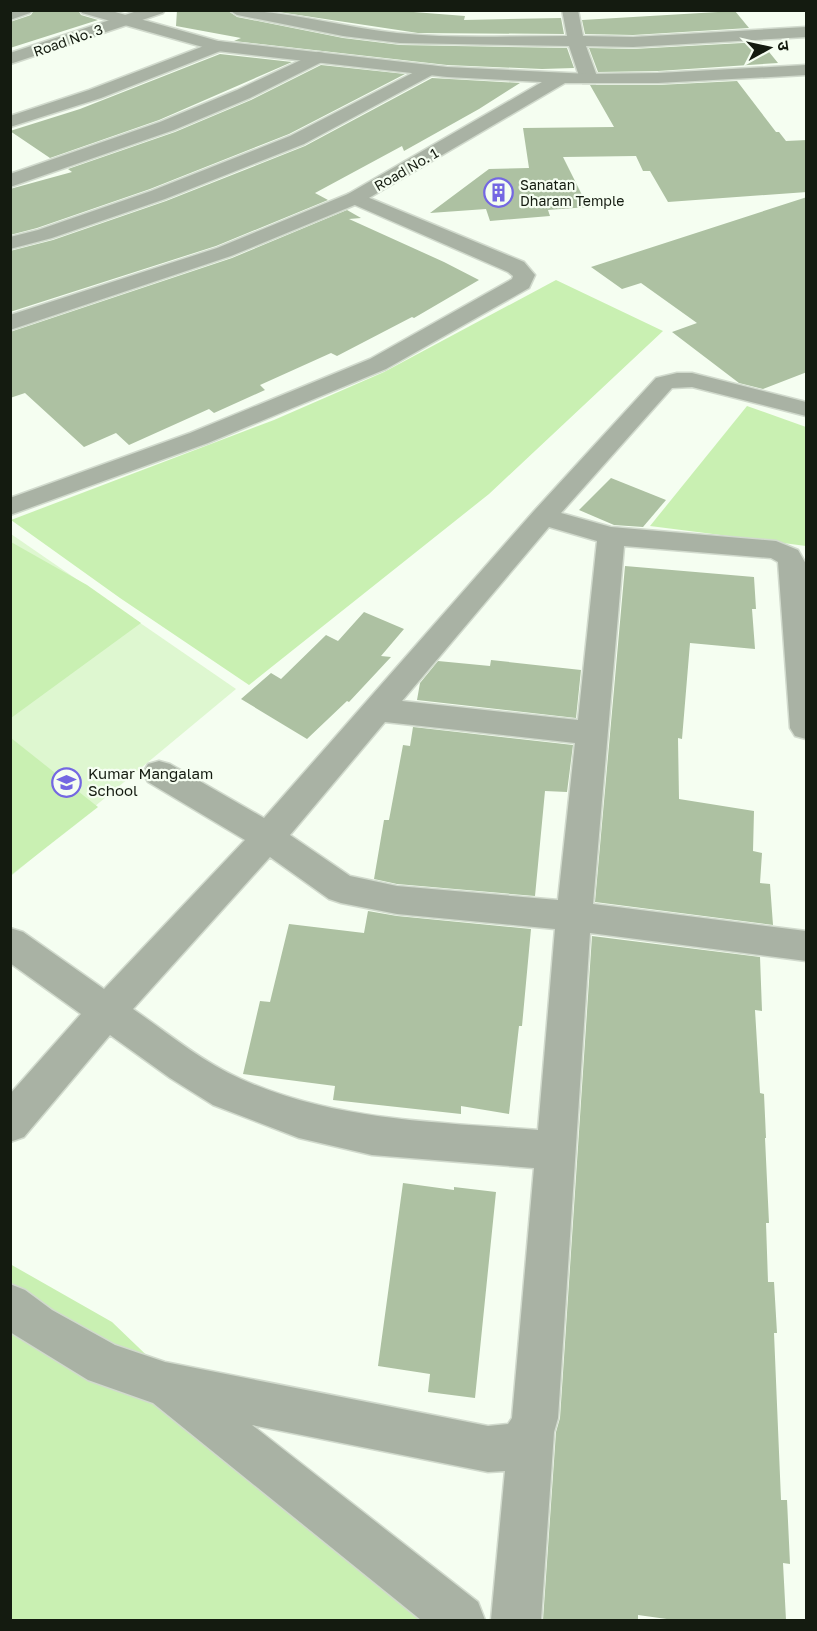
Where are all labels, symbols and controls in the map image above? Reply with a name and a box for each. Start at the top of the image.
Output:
north arrow [739,18,799,78]
street label: Road No. 3 [31,20,105,60]
text: उ [773,40,794,53]
street label: Road No. 1 [371,144,441,194]
building icon: Sanatan Dharam Temple [483,176,515,208]
place label: Sanatan Dharam Temple [520,176,624,209]
place label: Kumar Mangalam School [88,764,213,799]
school or university icon: Kumar Mangalam School [51,766,83,798]

